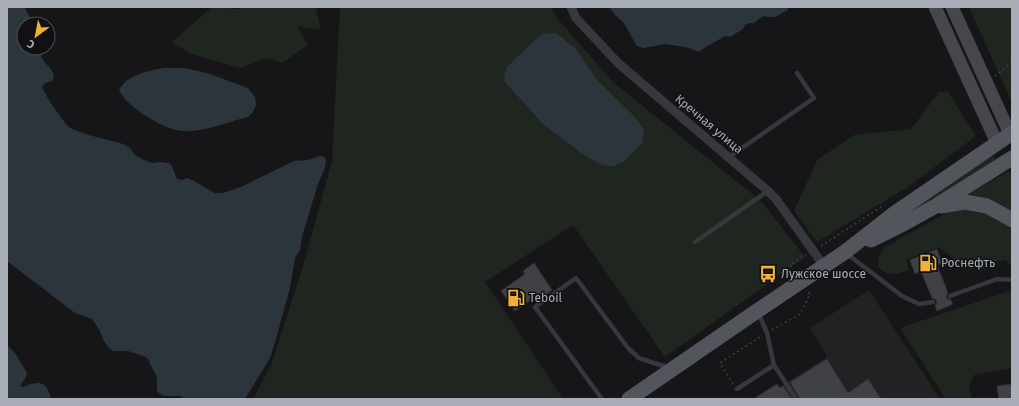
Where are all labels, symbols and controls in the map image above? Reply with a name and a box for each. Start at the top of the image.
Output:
north arrow [16,16,56,56]
text: С [24,37,37,51]
street label: Кречная улица [672,92,746,156]
fuel station icon: Роснефть [918,253,938,273]
place label: Роснефть [941,256,995,270]
bus stop icon: Лужское шоссе [758,264,778,284]
place label: Лужское шоссе [781,267,866,281]
fuel station icon: Teboil [506,288,526,308]
place label: Teboil [529,291,563,305]

